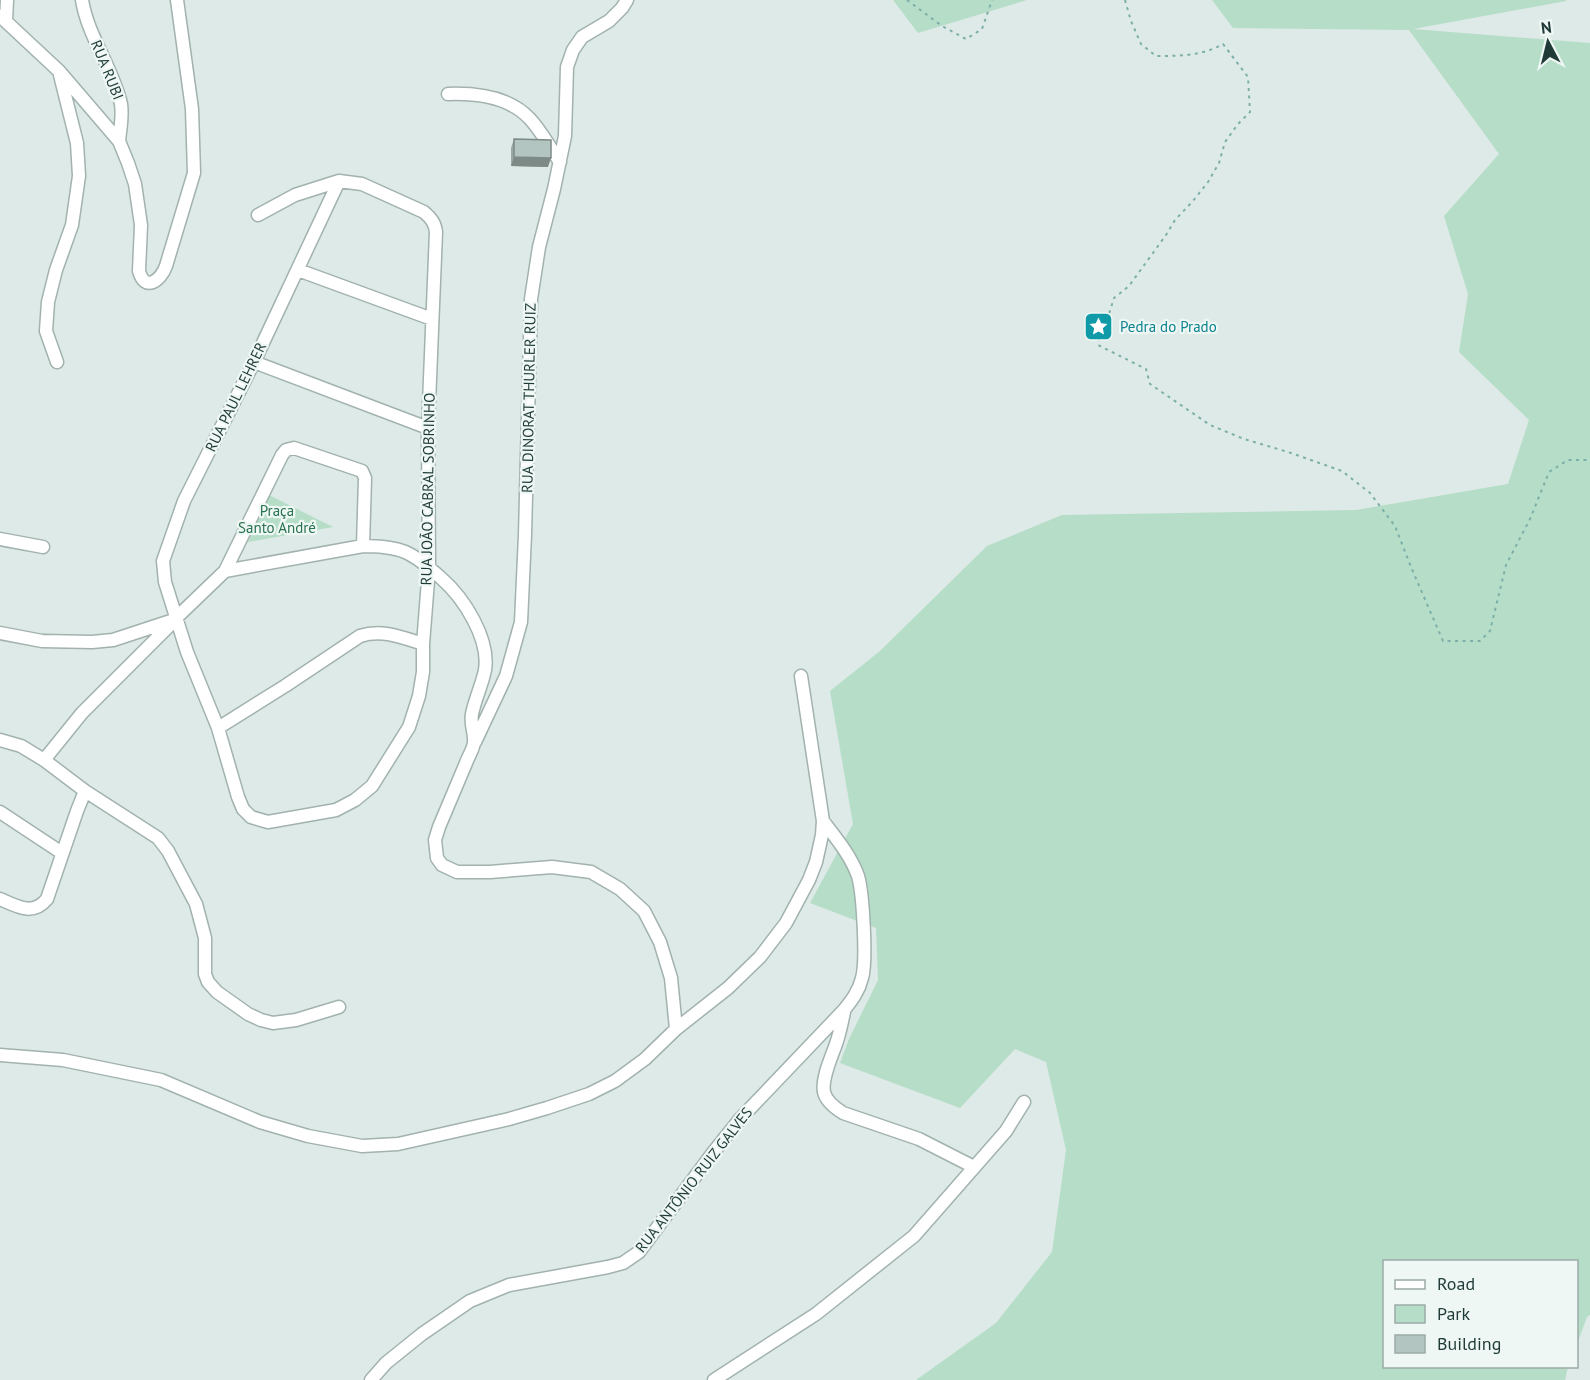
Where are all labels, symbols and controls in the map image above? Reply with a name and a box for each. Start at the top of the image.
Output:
north arrow [1518,12,1578,72]
text: N [1540,17,1553,38]
street label: RUA RUBI [87,37,128,102]
street label: RUA DINORAT THURLER RUIZ [517,303,540,493]
place icon: Pedra do Prado [1083,311,1115,343]
place label: Pedra do Prado [1120,317,1217,336]
street label: RUA PAUL LEHRER [201,339,270,455]
street label: RUA JOÃO CABRAL SOBRINHO [416,393,439,585]
park label: Praça Santo André [238,501,316,537]
street label: RUA ANTÔNIO RUIZ GALVES [631,1103,756,1256]
legend [1383,1260,1578,1368]
text: Road [1437,1272,1475,1295]
text: Park [1437,1302,1470,1325]
text: Building [1437,1332,1501,1355]

